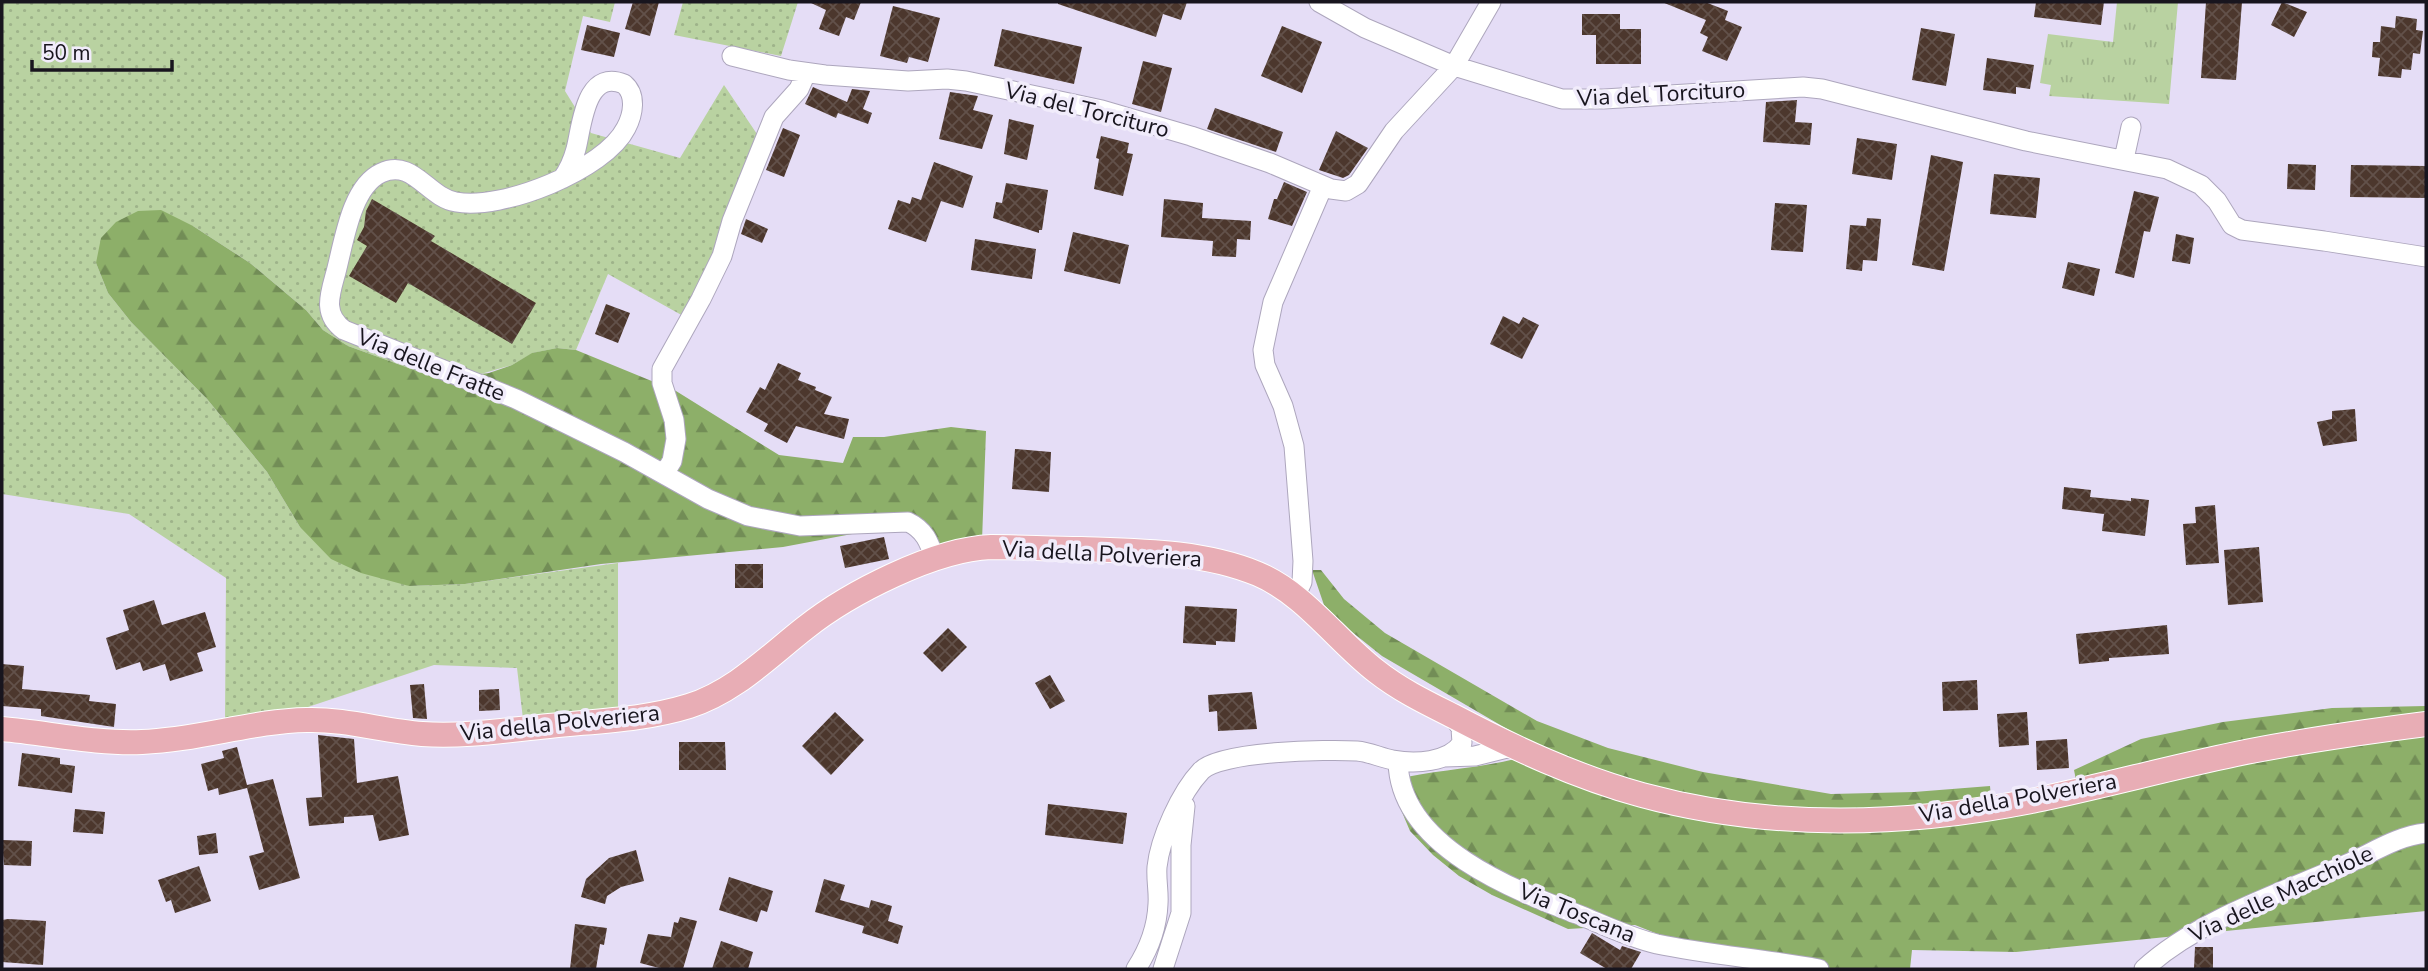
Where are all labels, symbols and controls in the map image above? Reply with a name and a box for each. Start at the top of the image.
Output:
scale bar [32,28,172,72]
text: 50 m [42,39,91,67]
street label: Via del Torcituro [1001,74,1172,145]
street label: Via del Torcituro [1575,74,1746,114]
street label: Via delle Fratte [351,321,510,409]
street label: Via della Polveriera [1000,533,1203,575]
street label: Via della Polveriera [458,697,661,749]
street label: Via della Polveriera [1916,765,2119,831]
street label: Via delle Macchiole [2183,838,2378,951]
street label: Via Toscana [1513,875,1640,950]

